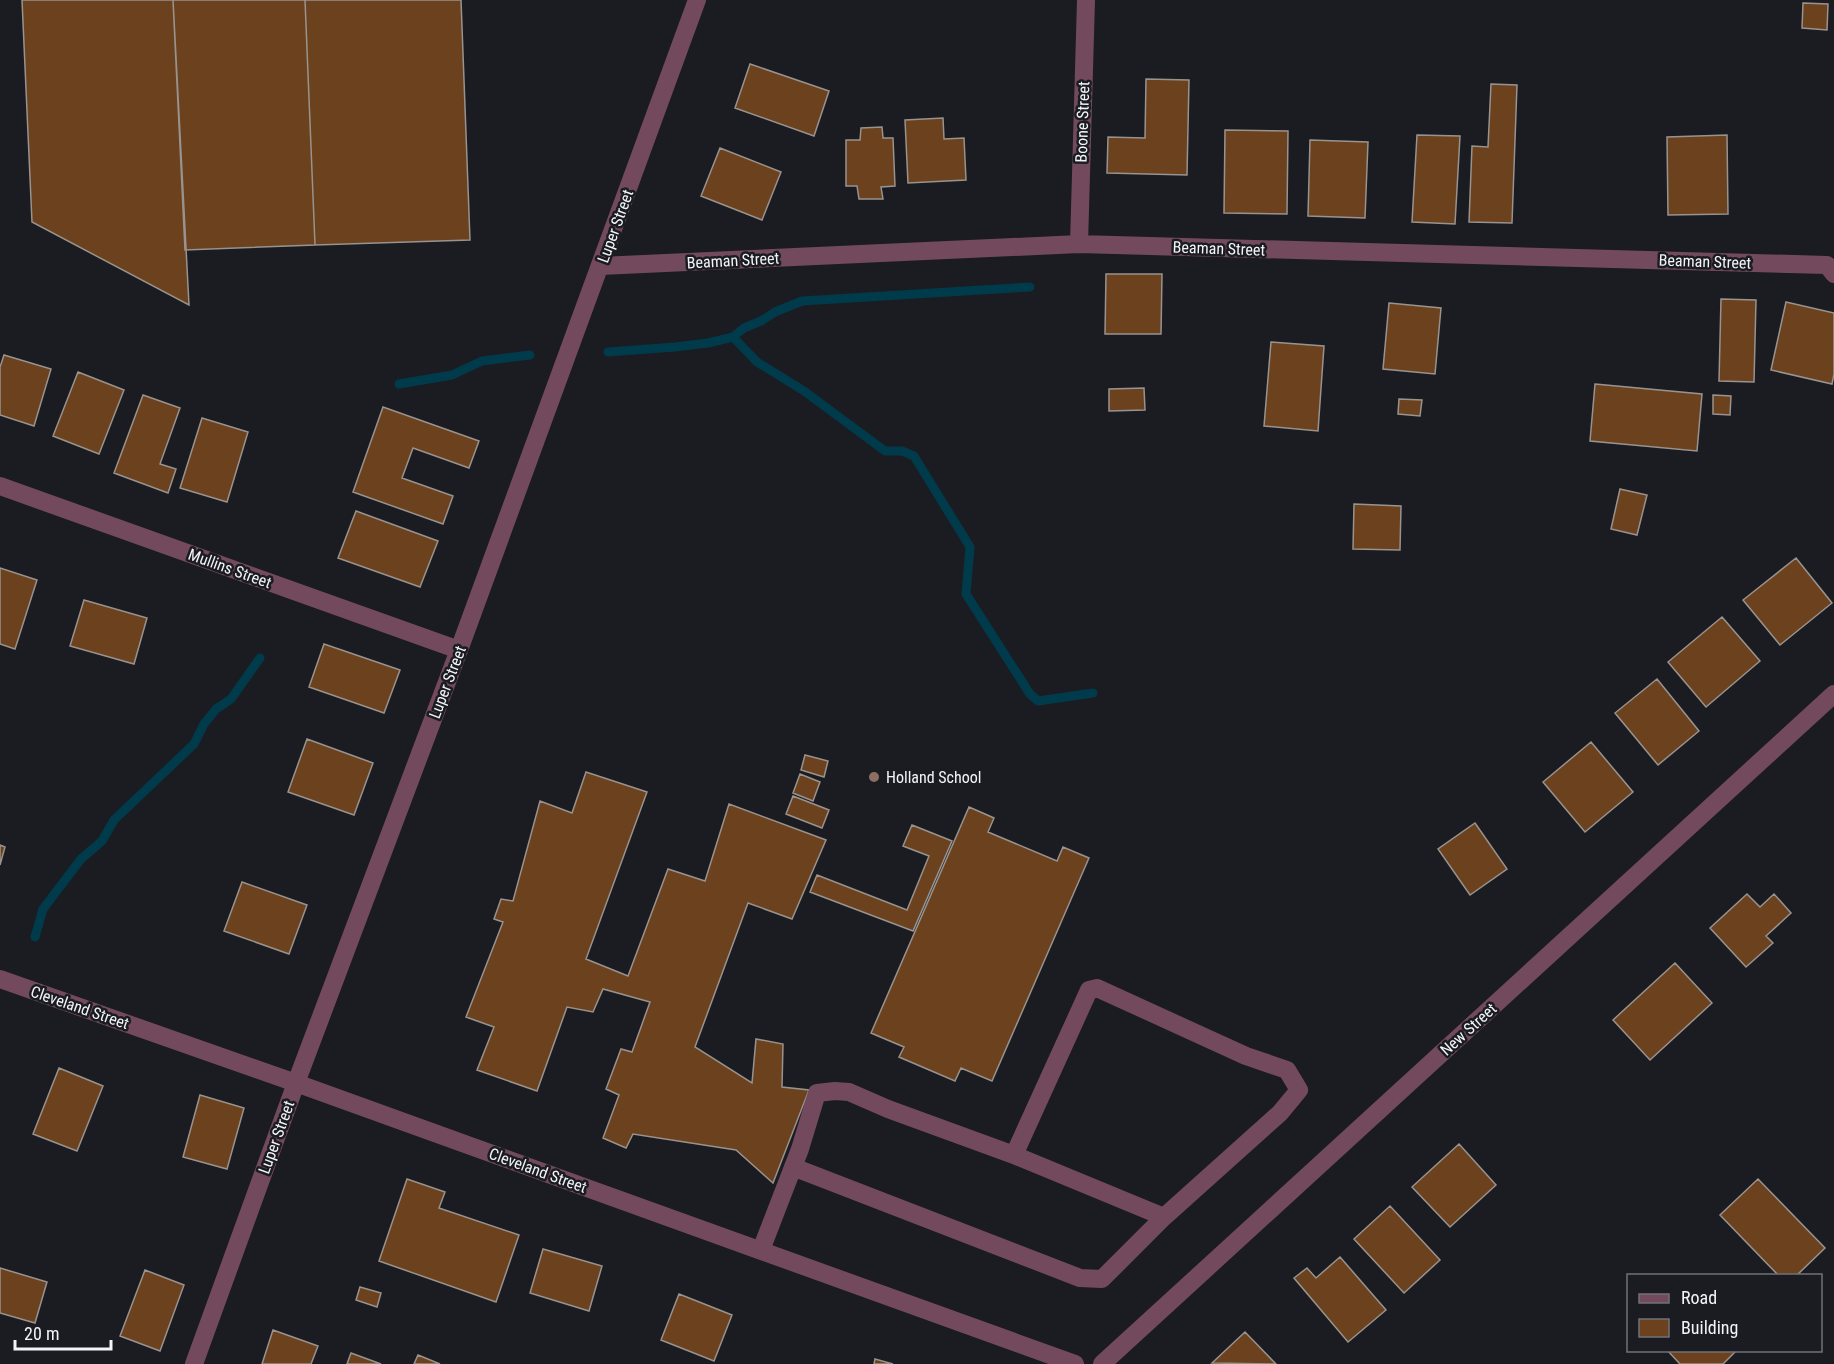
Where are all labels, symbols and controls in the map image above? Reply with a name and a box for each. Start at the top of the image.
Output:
street label: Boone Street [1072,81,1093,163]
street label: Luper Street [593,187,638,265]
street label: Beaman Street [1172,237,1266,260]
street label: Beaman Street [686,249,780,272]
street label: Beaman Street [1658,250,1752,273]
street label: Mullins Street [186,545,274,592]
street label: Luper Street [425,643,470,721]
place label: Holland School [886,768,981,787]
marker: Holland School [867,770,881,784]
street label: Cleveland Street [28,982,132,1033]
street label: New Street [1436,999,1501,1060]
street label: Luper Street [254,1098,299,1176]
street label: Cleveland Street [486,1144,590,1197]
legend [1627,1274,1822,1352]
text: Road [1681,1287,1717,1308]
scale bar [15,1313,111,1351]
text: Building [1681,1317,1738,1338]
text: 20 m [24,1323,59,1344]

